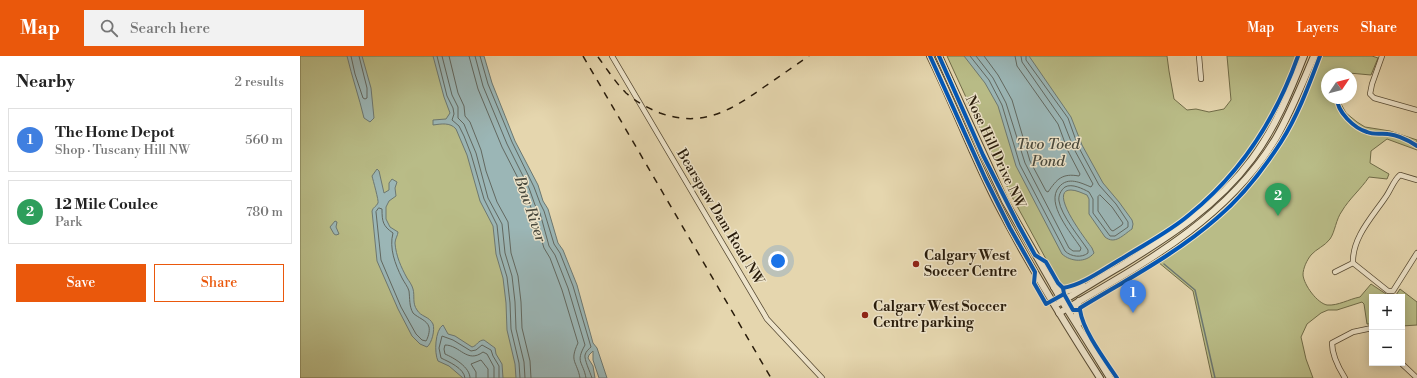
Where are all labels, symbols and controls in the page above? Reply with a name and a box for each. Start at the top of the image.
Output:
search box [84,10,364,46]
text: Map [20,16,60,40]
icon: search [98,17,120,39]
text: Search here [130,19,210,38]
text: Map [1247,19,1274,37]
text: Layers [1296,19,1339,37]
text: Share [1361,19,1397,37]
north arrow [1321,68,1357,104]
text: Nearby [16,71,75,93]
text: 2 results [235,74,284,90]
street label: Nose Hill Drive NW [961,93,1030,213]
text: The Home Depot [55,123,174,142]
text: 1 [27,132,33,148]
text: 560 m [245,132,283,148]
water label: Two Toed Pond [1016,135,1080,171]
text: Shop · Tuscany Hill NW [55,142,190,158]
street label: Bearspaw Dam Road NW [672,145,768,289]
water label: Bow River [510,173,550,245]
pin: 2 [1265,183,1291,216]
text: 12 Mile Coulee [55,195,158,214]
text: 2 [26,204,34,220]
text: 780 m [246,204,283,220]
text: Park [55,214,82,230]
place label: Calgary West Soccer Centre [924,247,1018,281]
your location [768,251,788,271]
marker: Calgary West Soccer Centre [911,259,921,269]
button: Save [16,264,146,302]
button: Share [154,264,284,302]
pin: 1 [1120,280,1146,313]
map controls [1369,294,1405,366]
button: + [1369,294,1405,330]
place label: Calgary West Soccer Centre parking [873,298,1007,332]
marker: Calgary West Soccer Centre parking [860,310,870,320]
button: − [1369,330,1405,366]

